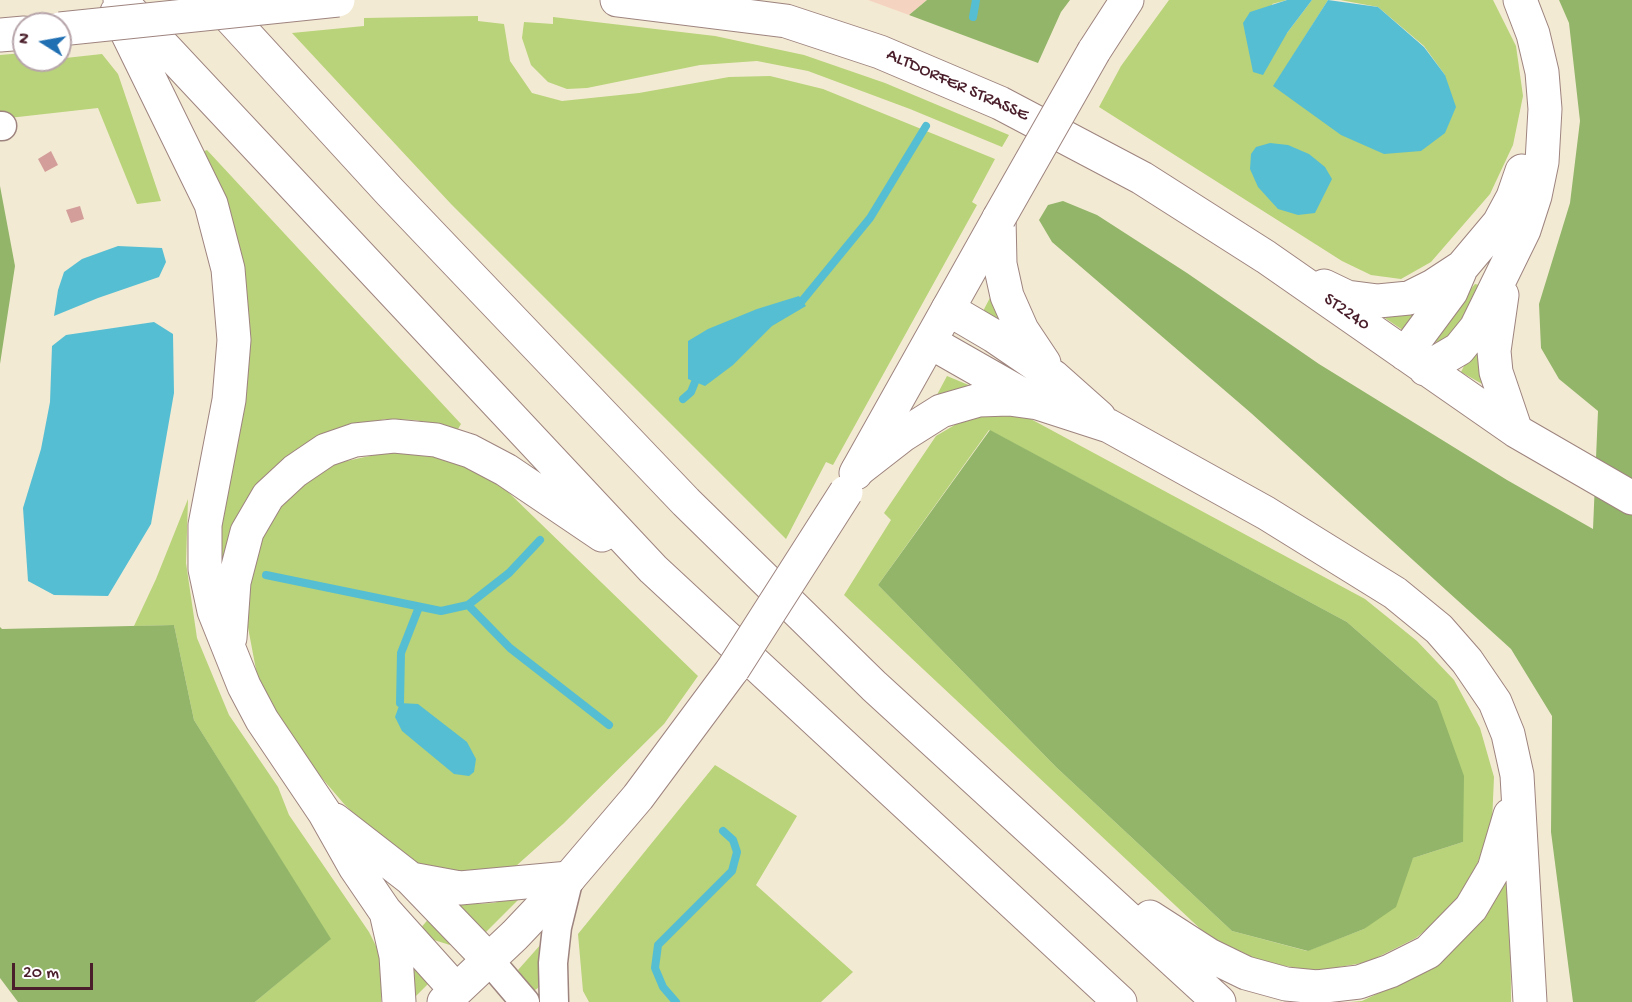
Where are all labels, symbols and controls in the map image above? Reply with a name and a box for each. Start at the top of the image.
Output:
north arrow [12,12,72,72]
text: N [15,32,36,46]
street label: ALTDORFER STRASSE [882,45,1032,127]
street label: ST2240 [1319,289,1373,337]
scale bar [15,951,96,989]
text: 20 m [23,963,59,984]

